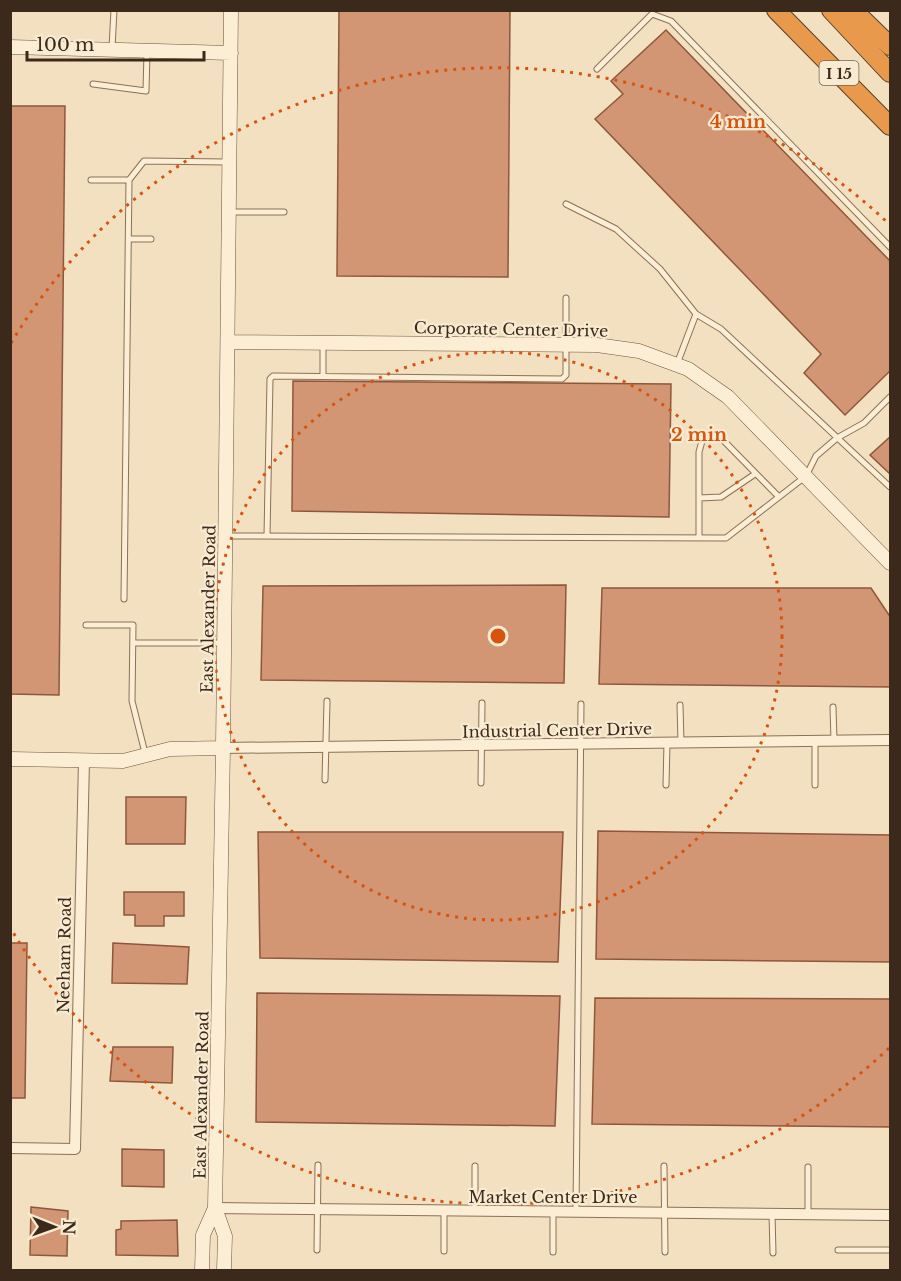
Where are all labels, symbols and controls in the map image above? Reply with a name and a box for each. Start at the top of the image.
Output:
scale bar [27,24,204,62]
text: 100 m [36,34,94,56]
road number: I 15 [820,61,858,85]
text: 4 min [710,111,766,133]
street label: Corporate Center Drive [414,317,608,341]
text: 2 min [671,424,727,446]
street label: East Alexander Road [197,524,219,693]
centre of rings [488,626,508,646]
street label: Industrial Center Drive [462,718,652,742]
street label: Neeham Road [53,896,75,1013]
street label: East Alexander Road [190,1010,212,1179]
street label: Market Center Drive [469,1187,637,1207]
north arrow [24,1197,84,1257]
text: N [59,1220,79,1235]

